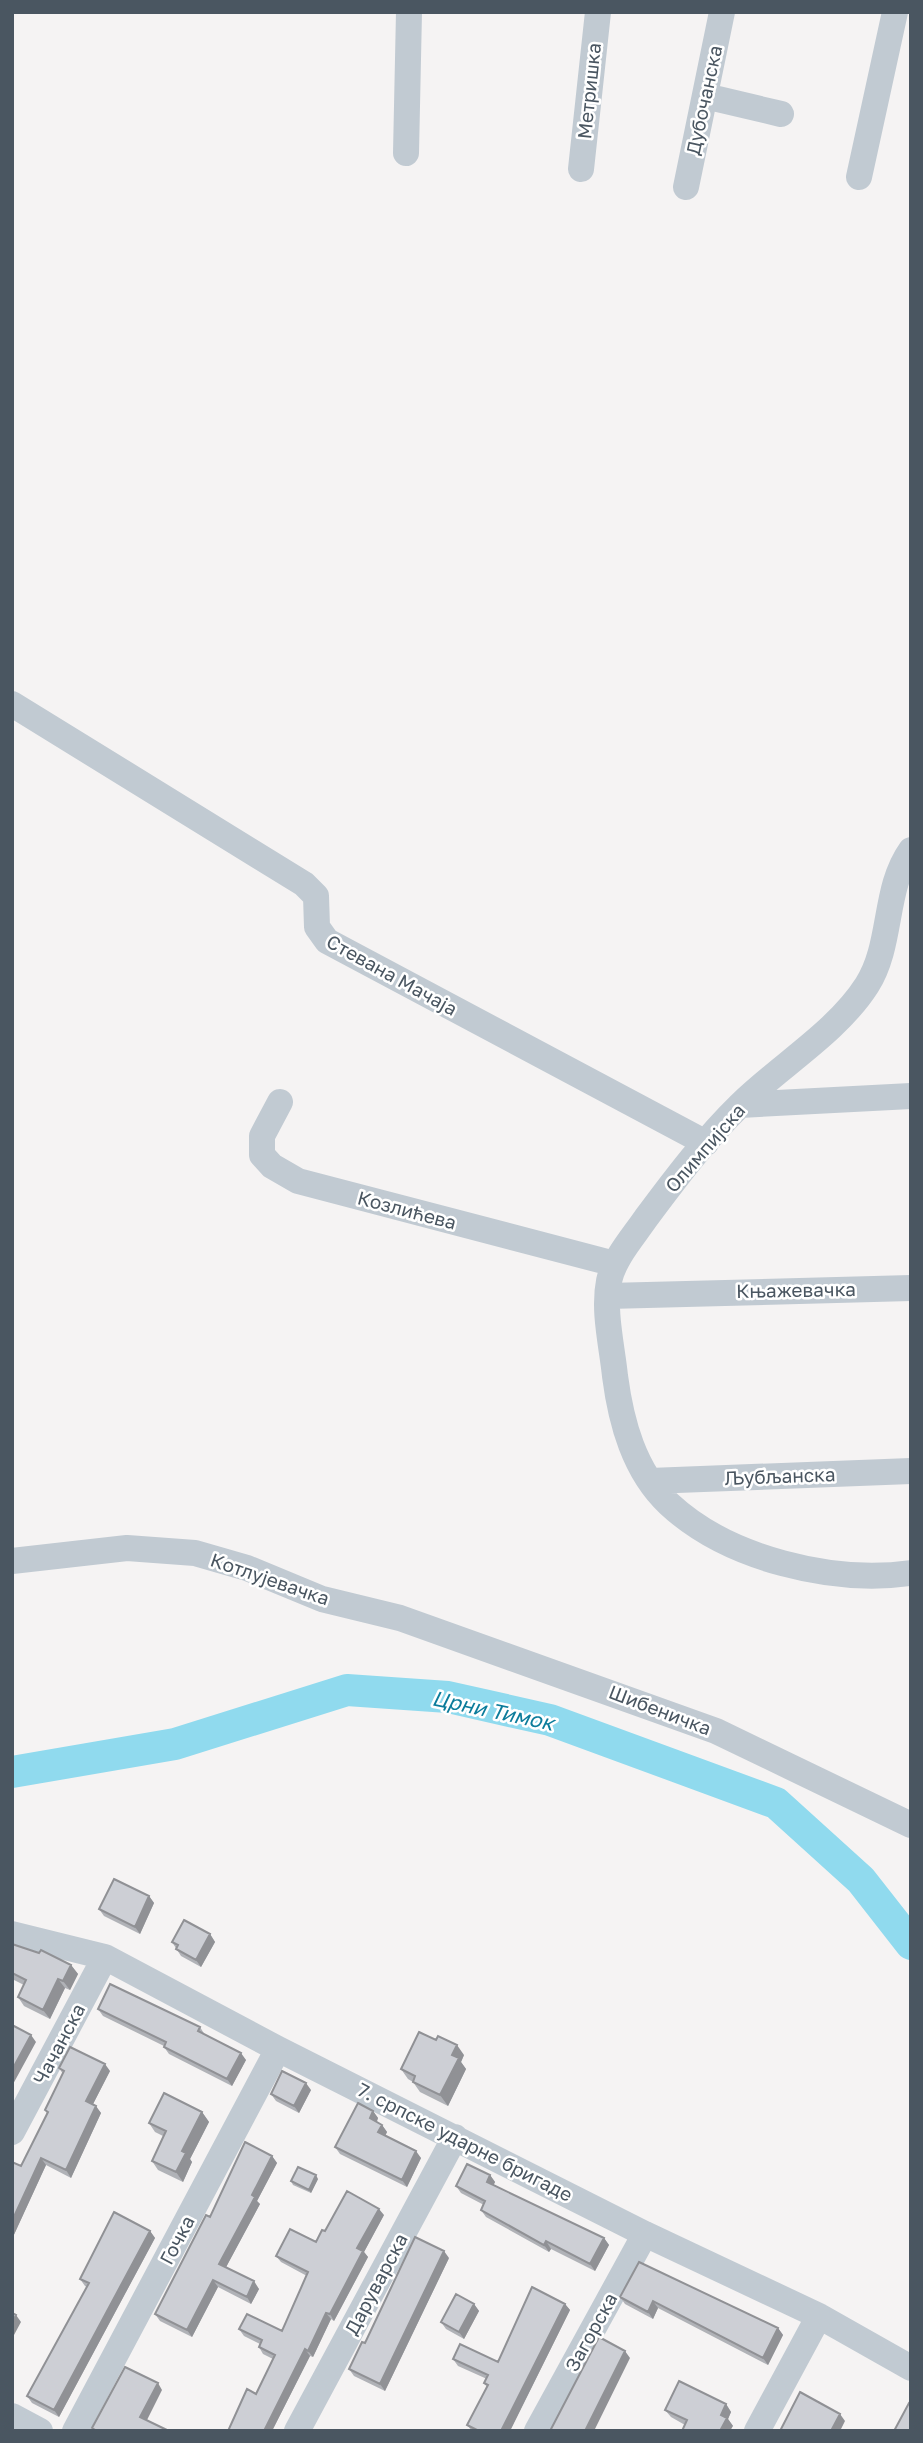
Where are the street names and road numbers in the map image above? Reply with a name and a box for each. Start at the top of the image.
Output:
street label: Метришка [572,42,605,140]
street label: Дубочанска [681,43,726,157]
street label: Стевана Мачаја [323,929,462,1020]
street label: Олимпијска [660,1099,749,1197]
street label: Козлићева [355,1185,459,1234]
street label: Књажевачка [736,1277,856,1302]
street label: Љубљанска [724,1462,836,1489]
street label: Котлујевачка [208,1547,333,1610]
street label: Шибеничка [606,1680,715,1740]
street label: Чачанска [28,1999,89,2088]
street label: 7. српске ударне бригаде [354,2077,577,2206]
street label: Гочка [154,2211,199,2268]
street label: Даруварска [339,2229,412,2338]
street label: Загорска [560,2288,622,2375]

